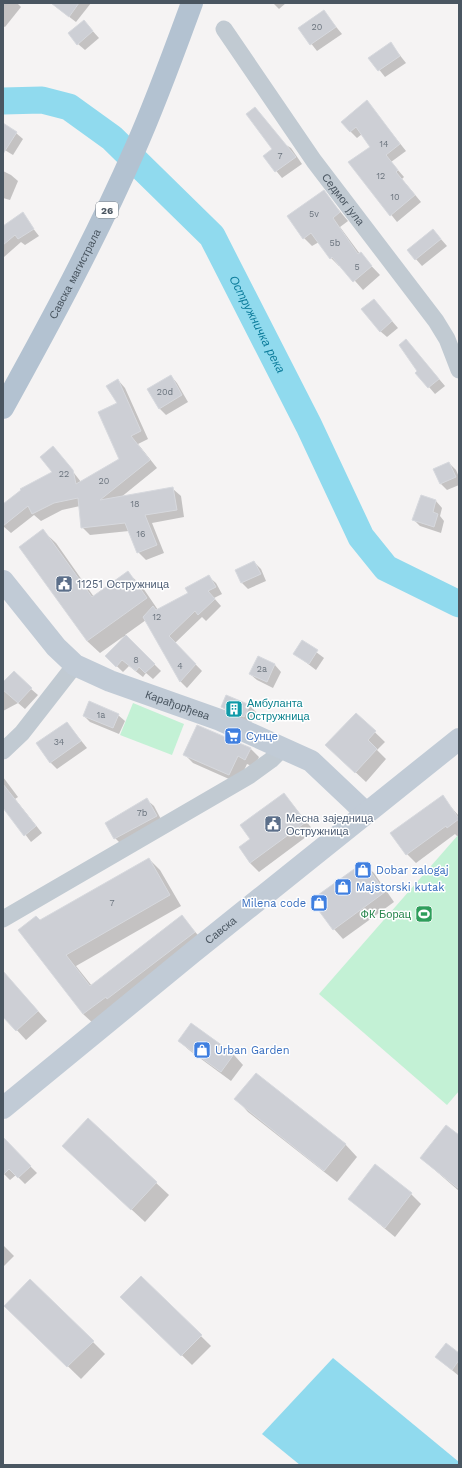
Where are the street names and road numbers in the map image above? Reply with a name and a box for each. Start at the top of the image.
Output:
street label: Седмог јула [319,171,368,229]
road number: 26 [96,202,118,218]
street label: Савска магистрала [46,226,104,321]
street label: Карађорђева [144,688,212,723]
street label: Савска [202,913,240,947]

